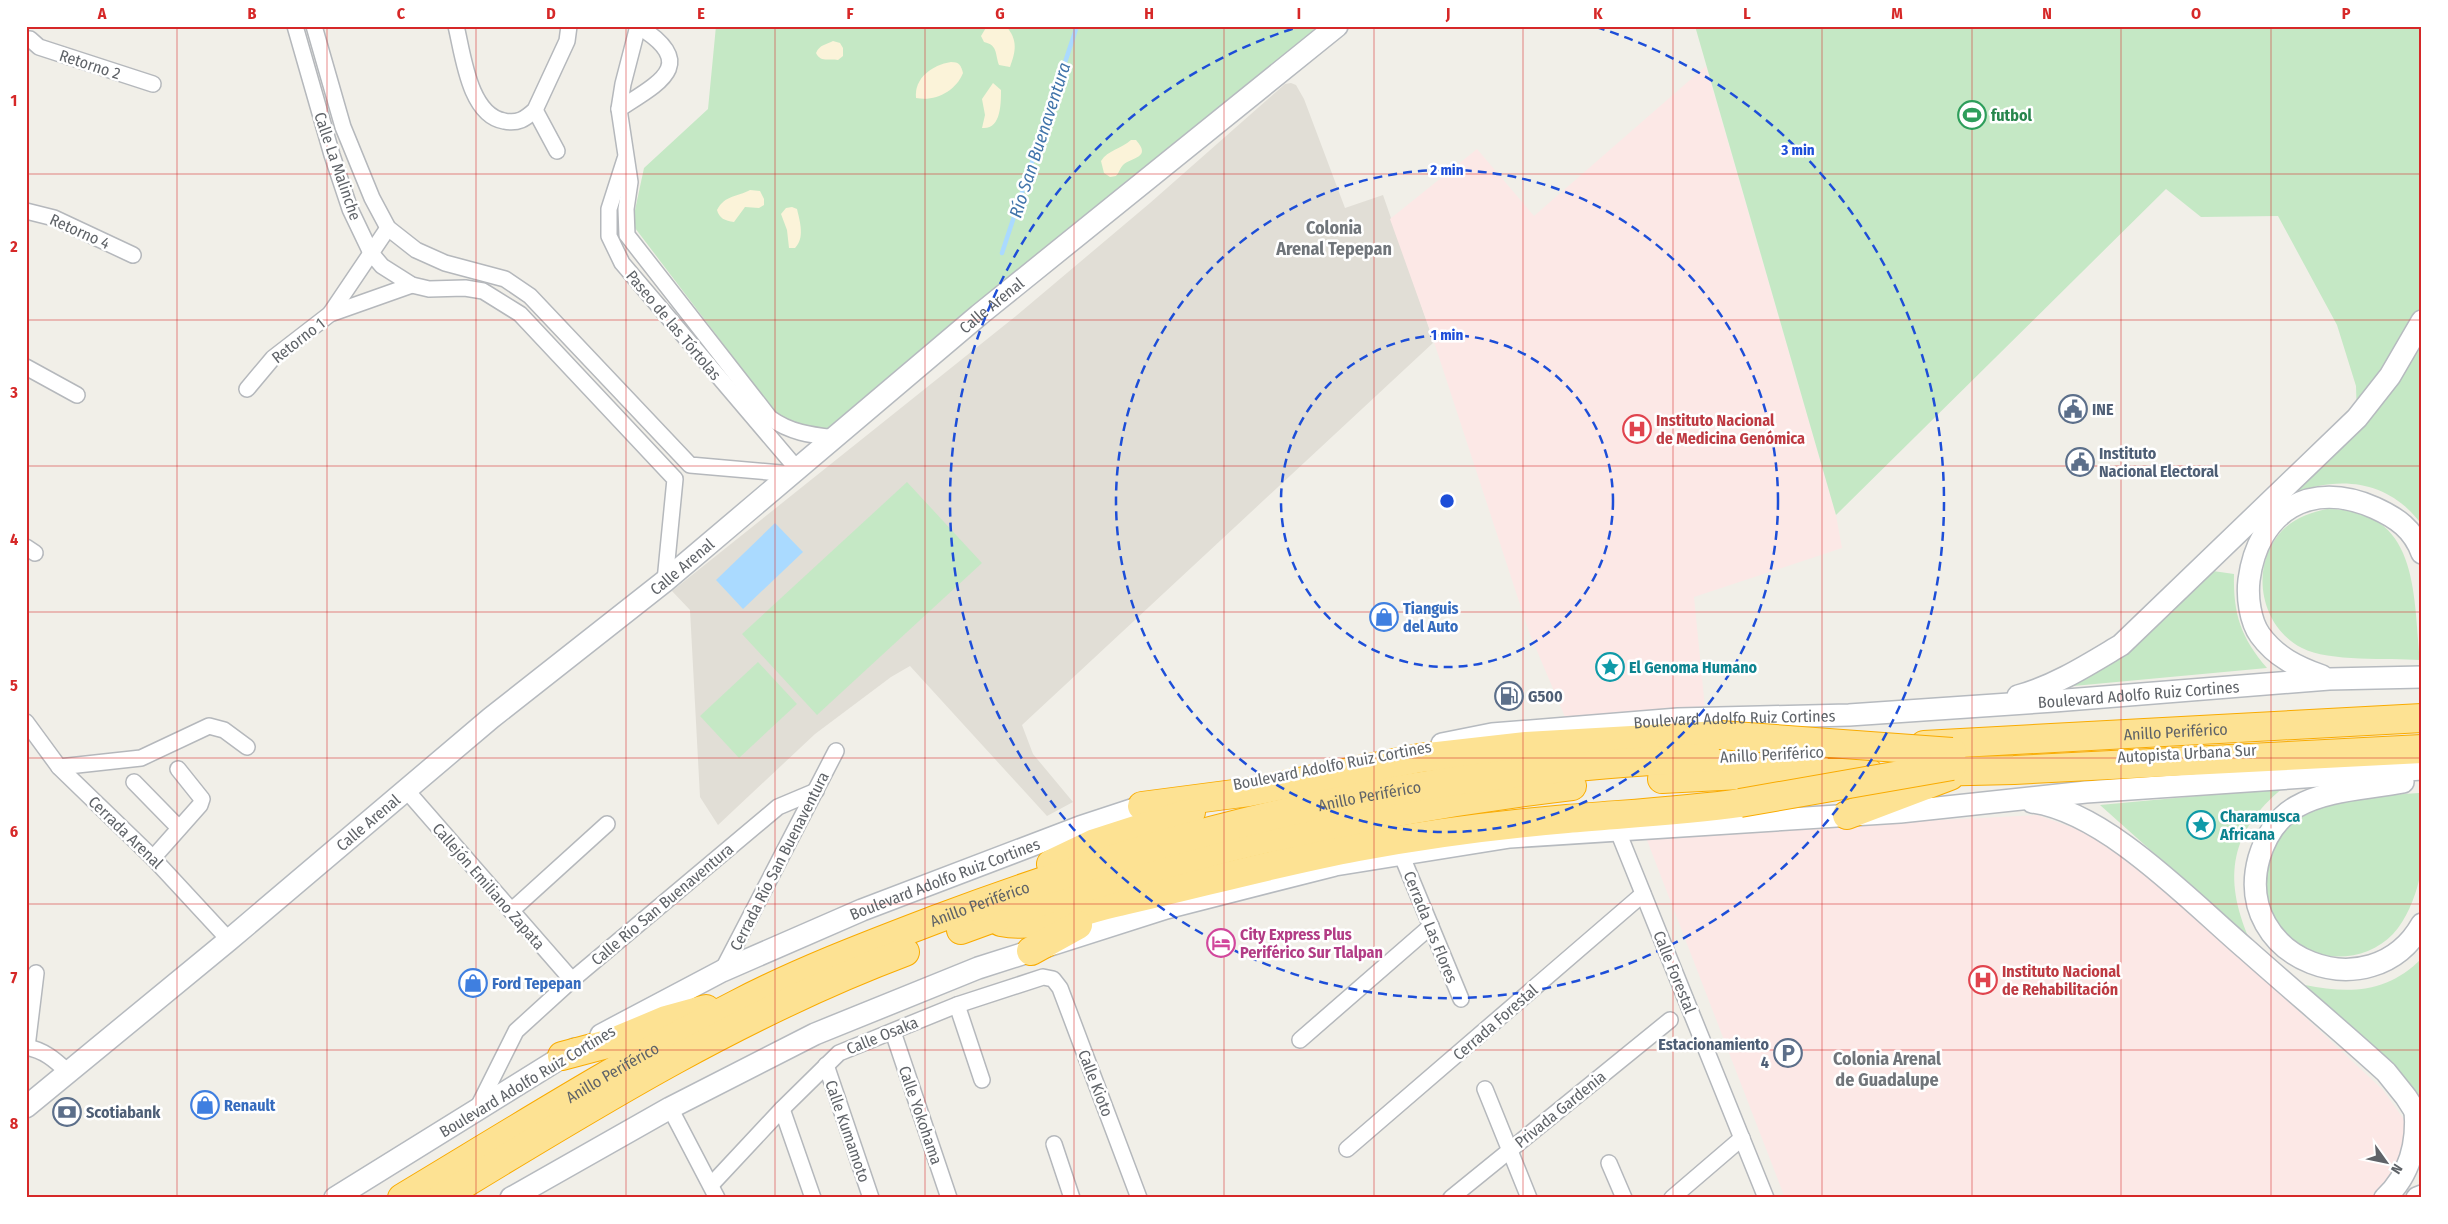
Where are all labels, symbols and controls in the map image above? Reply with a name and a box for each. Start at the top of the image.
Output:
text: A [97,4,107,23]
text: B [248,4,257,23]
text: C [397,4,406,23]
text: D [546,4,556,23]
text: E [697,4,705,23]
text: F [846,4,854,23]
text: G [995,4,1005,23]
text: H [1144,4,1154,23]
text: I [1297,4,1301,23]
text: J [1445,4,1450,23]
text: K [1593,4,1603,23]
text: L [1743,4,1751,23]
text: M [1891,4,1903,23]
text: N [2042,4,2052,23]
text: O [2191,4,2201,23]
text: P [2342,4,2351,23]
street label: Retorno 2 [57,46,123,83]
water label: Río San Buenaventura [1005,60,1075,220]
text: 1 [11,91,17,110]
sports icon: futbol [1957,100,1987,130]
place label: futbol [1991,106,2032,125]
street label: Calle La Malinche [310,110,365,223]
text: 3 min [1780,141,1815,159]
text: 2 min [1429,161,1464,179]
street label: Retorno 4 [47,210,113,253]
district label: Colonia Arenal Tepepan [1275,217,1392,260]
text: 2 [9,237,18,256]
street label: Paseo de las Tórtolas [622,267,725,384]
street label: Calle Arenal [956,274,1028,338]
street label: Retorno 1 [268,314,329,367]
text: 1 min [1431,326,1463,344]
text: 3 [9,383,18,402]
public building icon: INE [2058,394,2088,424]
place label: INE [2092,400,2114,419]
place label: Instituto Nacional de Medicina Genómica [1656,411,1805,448]
hospital icon: Instituto Nacional de Medicina Genómica [1622,414,1652,444]
place label: Instituto Nacional Electoral [2099,444,2219,481]
public building icon: Instituto Nacional Electoral [2065,447,2095,477]
centre of rings [1438,492,1456,510]
text: 4 [10,530,18,549]
street label: Calle Arenal [646,535,718,599]
place label: Tianguis del Auto [1403,599,1459,636]
shop icon: Tianguis del Auto [1369,602,1399,632]
place icon: El Genoma Humano [1595,652,1625,682]
place label: El Genoma Humano [1629,658,1758,677]
text: 5 [10,676,18,695]
street label: Boulevard Adolfo Ruiz Cortines [2037,677,2240,712]
fuel station icon: G500 [1494,681,1524,711]
place label: G500 [1528,687,1563,706]
street label: Boulevard Adolfo Ruiz Cortines [1633,706,1836,733]
street label: Anillo Periférico [2123,720,2228,744]
street label: Boulevard Adolfo Ruiz Cortines [1231,737,1433,794]
street label: Autopista Urbana Sur [2117,740,2258,767]
street label: Anillo Periférico [1720,742,1824,767]
street label: Cerrada Río San Buenaventura [726,768,833,954]
street label: Anillo Periférico [1316,777,1422,815]
street label: Calle Arenal [333,790,404,855]
street label: Cerrada Arenal [84,792,167,873]
place label: Charamusca Africana [2219,807,2300,844]
place icon: Charamusca Africana [2186,810,2216,840]
street label: Callejón Emiliano Zapata [429,819,549,954]
text: 6 [10,822,18,841]
street label: Boulevard Adolfo Ruiz Cortines [847,834,1043,924]
street label: Calle Río San Buenaventura [587,839,737,969]
street label: Cerrada Las Flores [1399,868,1462,986]
street label: Anillo Periférico [927,878,1032,931]
place label: City Express Plus Periférico Sur Tlalpan [1240,925,1383,962]
hotel icon: City Express Plus Periférico Sur Tlalpan [1206,928,1236,958]
street label: Calle Forestal [1649,928,1700,1016]
place label: Instituto Nacional de Rehabilitación [2002,962,2121,999]
hospital icon: Instituto Nacional de Rehabilitación [1968,965,1998,995]
text: 7 [11,968,18,987]
shop icon: Ford Tepepan [458,968,488,998]
place label: Ford Tepepan [492,974,581,993]
street label: Cerrada Forestal [1449,980,1542,1064]
street label: Calle Osaka [844,1012,921,1058]
street label: Boulevard Adolfo Ruiz Cortines [436,1021,619,1142]
place label: Estacionamiento 4 [1658,1035,1769,1072]
parking icon: Estacionamiento 4 [1773,1038,1803,1068]
street label: Anillo Periférico [563,1039,662,1107]
street label: Calle Kioto [1074,1047,1117,1119]
district label: Colonia Arenal de Guadalupe [1833,1048,1941,1091]
street label: Calle Yokohama [895,1063,946,1167]
street label: Privada Gardenia [1511,1067,1610,1152]
street label: Calle Kumamoto [821,1078,874,1185]
shop icon: Renault [190,1090,220,1120]
place label: Renault [224,1096,276,1115]
bank icon: Scotiabank [52,1097,82,1127]
place label: Scotiabank [86,1103,161,1122]
text: 8 [10,1114,19,1133]
north arrow [2360,1136,2410,1186]
text: N [2387,1161,2406,1177]

